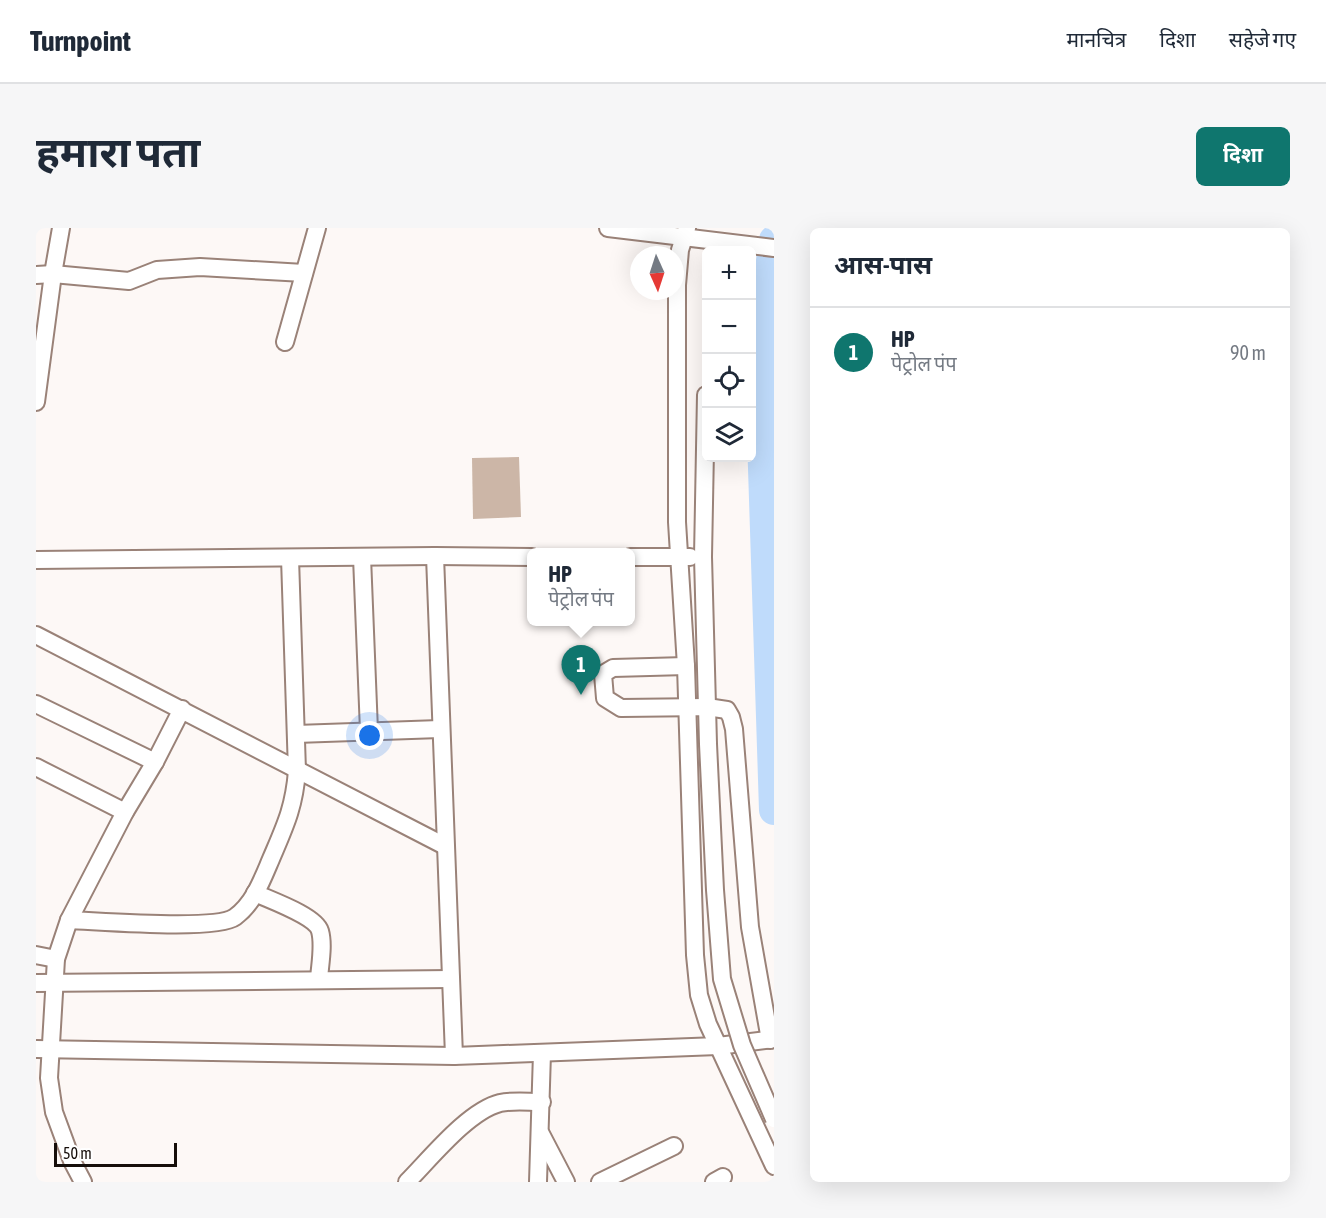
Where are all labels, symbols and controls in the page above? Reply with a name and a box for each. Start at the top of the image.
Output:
text: Turnpoint [30,25,131,57]
text: मानचित्र [1066,27,1126,51]
text: दिशा [1159,27,1196,51]
text: सहेजे गए [1229,27,1296,51]
button: दिशा [1196,127,1290,186]
text: हमारा पता [36,128,200,176]
north arrow [630,246,684,300]
map controls [702,246,756,462]
button: + [702,246,756,300]
text: आस-पास [834,250,932,280]
button: − [702,300,756,354]
text: HP [891,326,915,352]
text: 1 [849,341,858,364]
text: 90 m [1230,341,1266,364]
text: पेट्रोल पंप [891,352,957,375]
button: locate [702,354,756,408]
button: layers [702,408,756,462]
popup [527,548,635,626]
text: HP [548,561,572,587]
text: पेट्रोल पंप [548,587,614,610]
pin: 1 [562,646,600,695]
your location [355,721,384,750]
scale bar [54,1140,177,1168]
text: 50 m [63,1144,92,1162]

